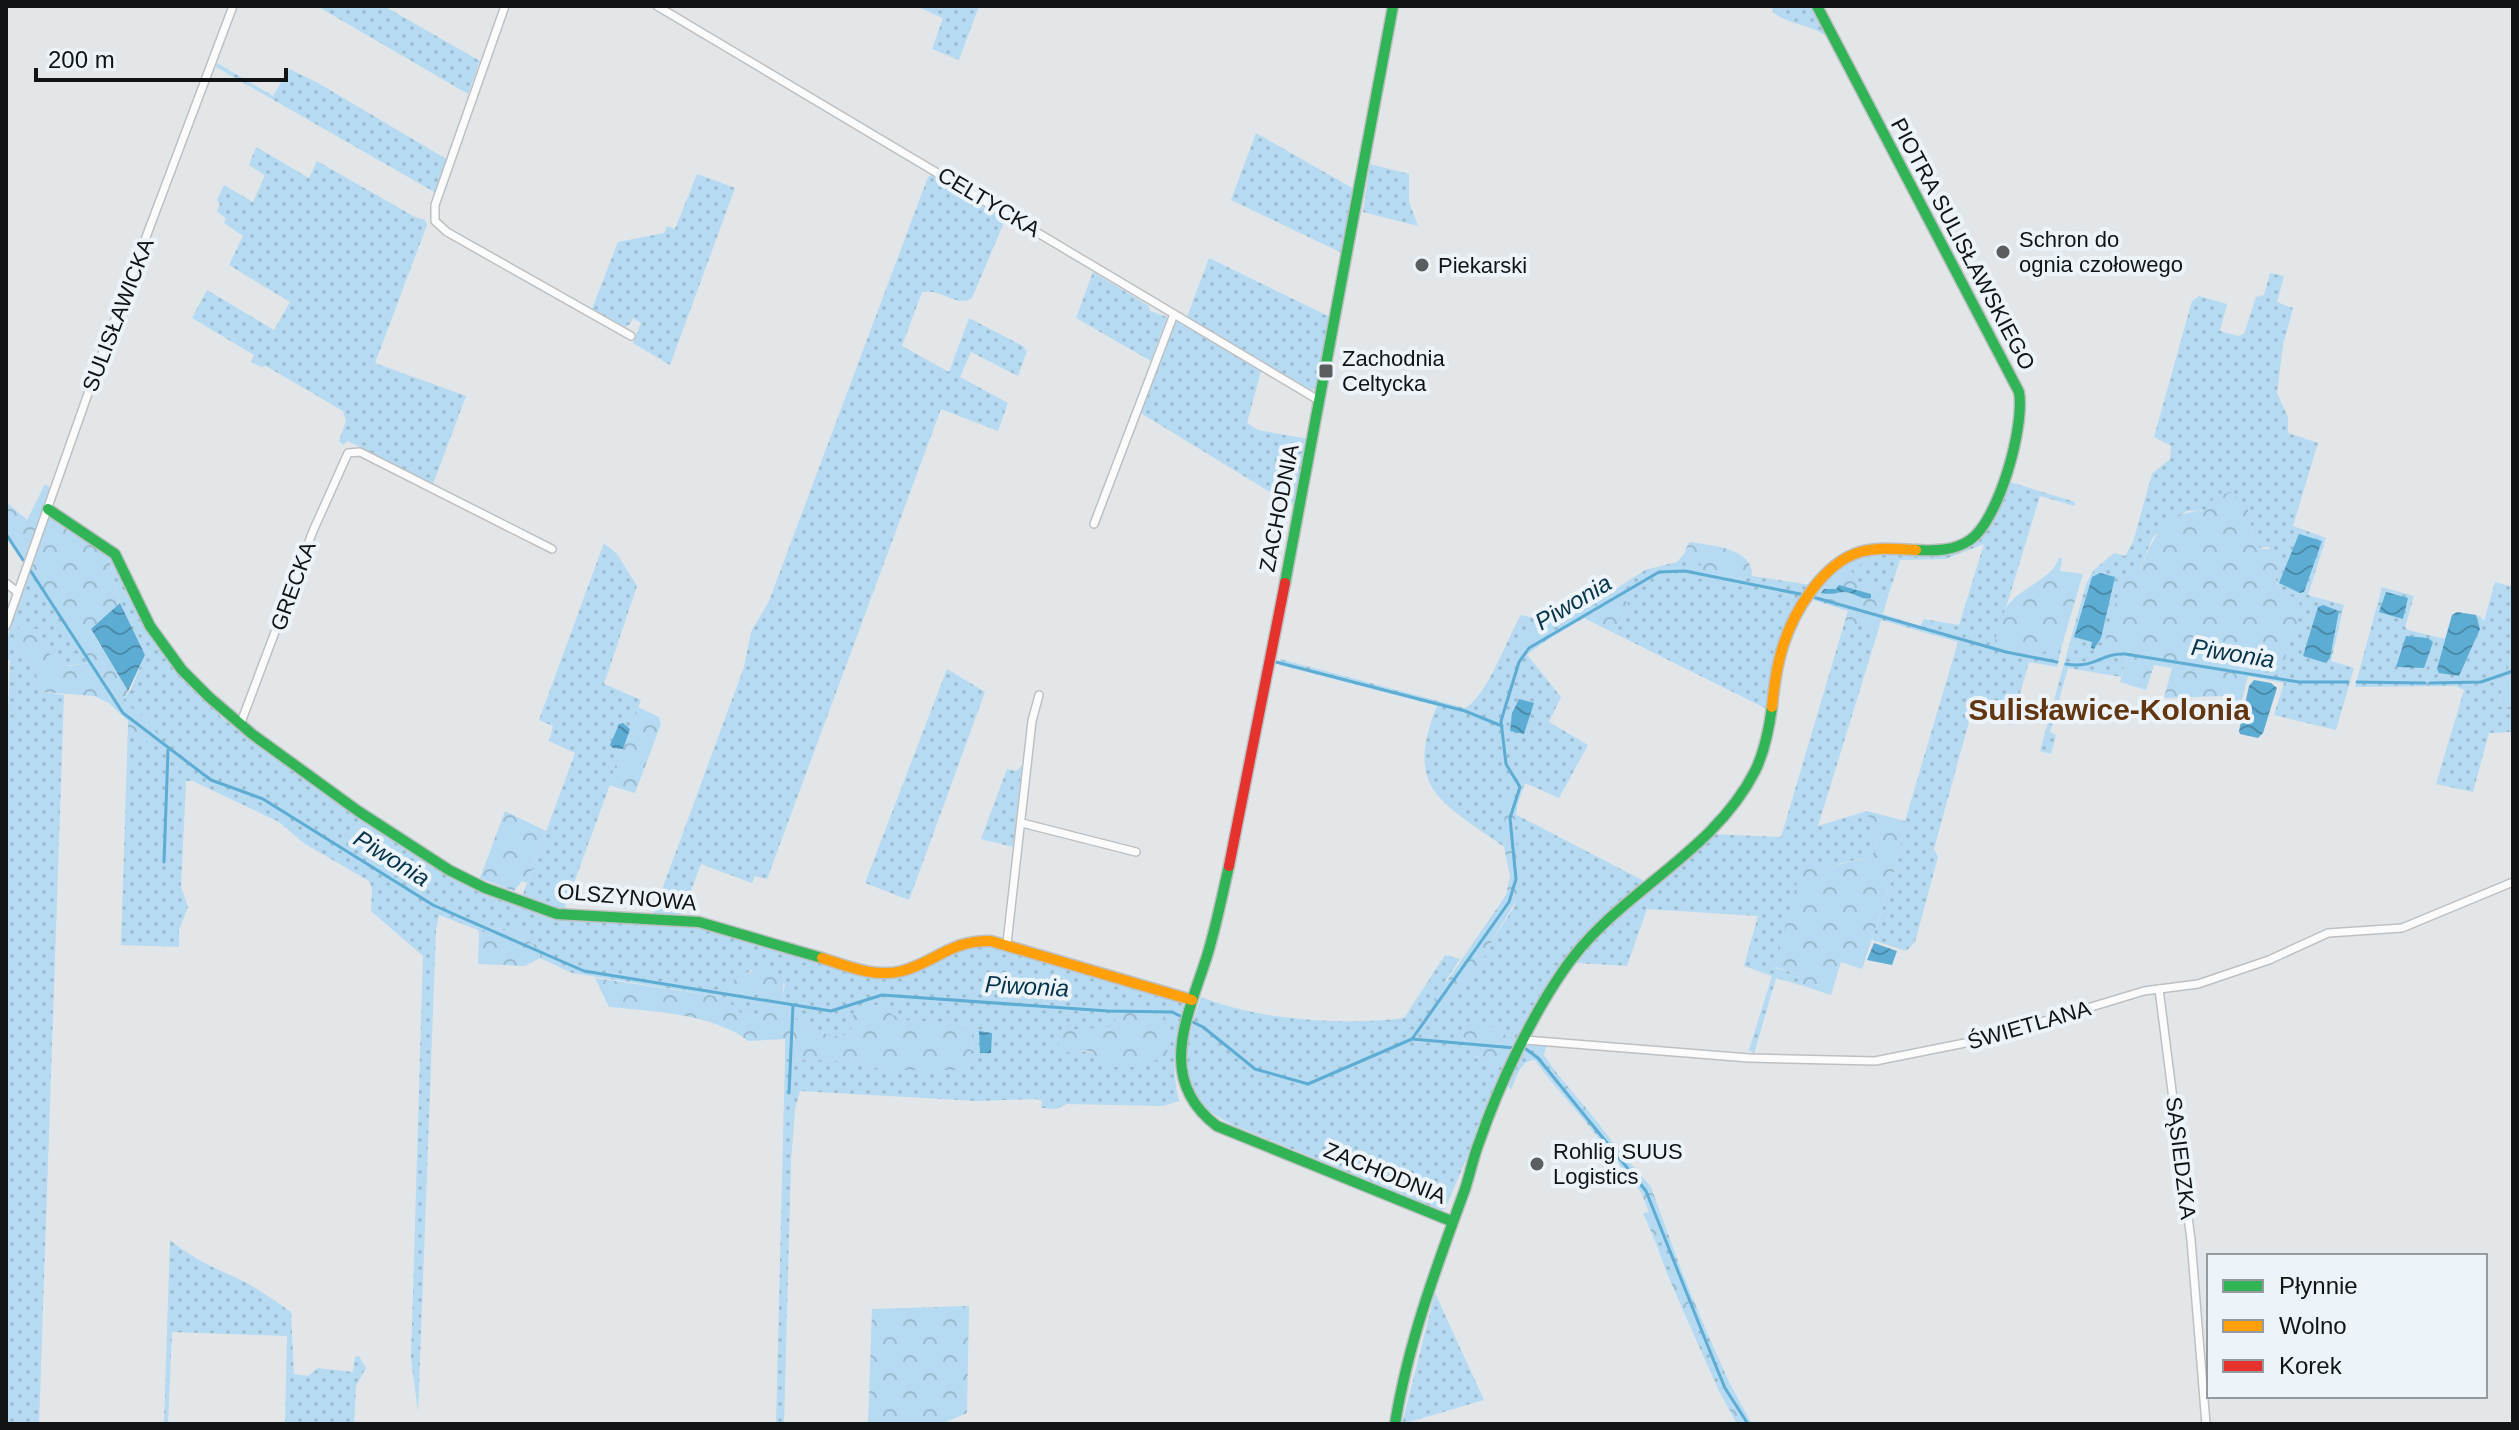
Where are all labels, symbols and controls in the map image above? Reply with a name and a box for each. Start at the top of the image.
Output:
scale bar [36,32,286,82]
text: 200 m [48,46,115,73]
street label: PIOTRA SULISŁAWSKIEGO [1886,114,2040,374]
street label: CELTYCKA [933,162,1045,242]
place label: Schron do ognia czołowego [2019,227,2183,277]
street label: SULISŁAWICKA [77,235,159,395]
marker: Schron do ognia czołowego [1994,243,2012,261]
place label: Piekarski [1438,253,1527,278]
marker: Piekarski [1413,256,1431,274]
place label: Zachodnia Celtycka [1342,346,1446,396]
marker: Zachodnia Celtycka [1317,362,1335,380]
street label: ZACHODNIA [1254,442,1304,574]
street label: GRECKA [265,538,321,634]
water label: Piwonia [1530,569,1616,635]
water label: Piwonia [2189,633,2277,673]
district label: Sulisławice-Kolonia [1968,693,2250,726]
water label: Piwonia [349,824,435,892]
street label: OLSZYNOWA [556,878,698,916]
water label: Piwonia [984,970,1070,1002]
street label: ŚWIETLANA [1964,995,2094,1055]
street label: SĄSIEDZKA [2161,1095,2201,1221]
street label: ZACHODNIA [1320,1137,1450,1209]
place label: Rohlig SUUS Logistics [1553,1139,1683,1189]
marker: Rohlig SUUS Logistics [1528,1155,1546,1173]
legend [2207,1254,2487,1398]
text: Płynnie [2279,1272,2358,1299]
text: Wolno [2279,1312,2347,1339]
text: Korek [2279,1352,2343,1379]

